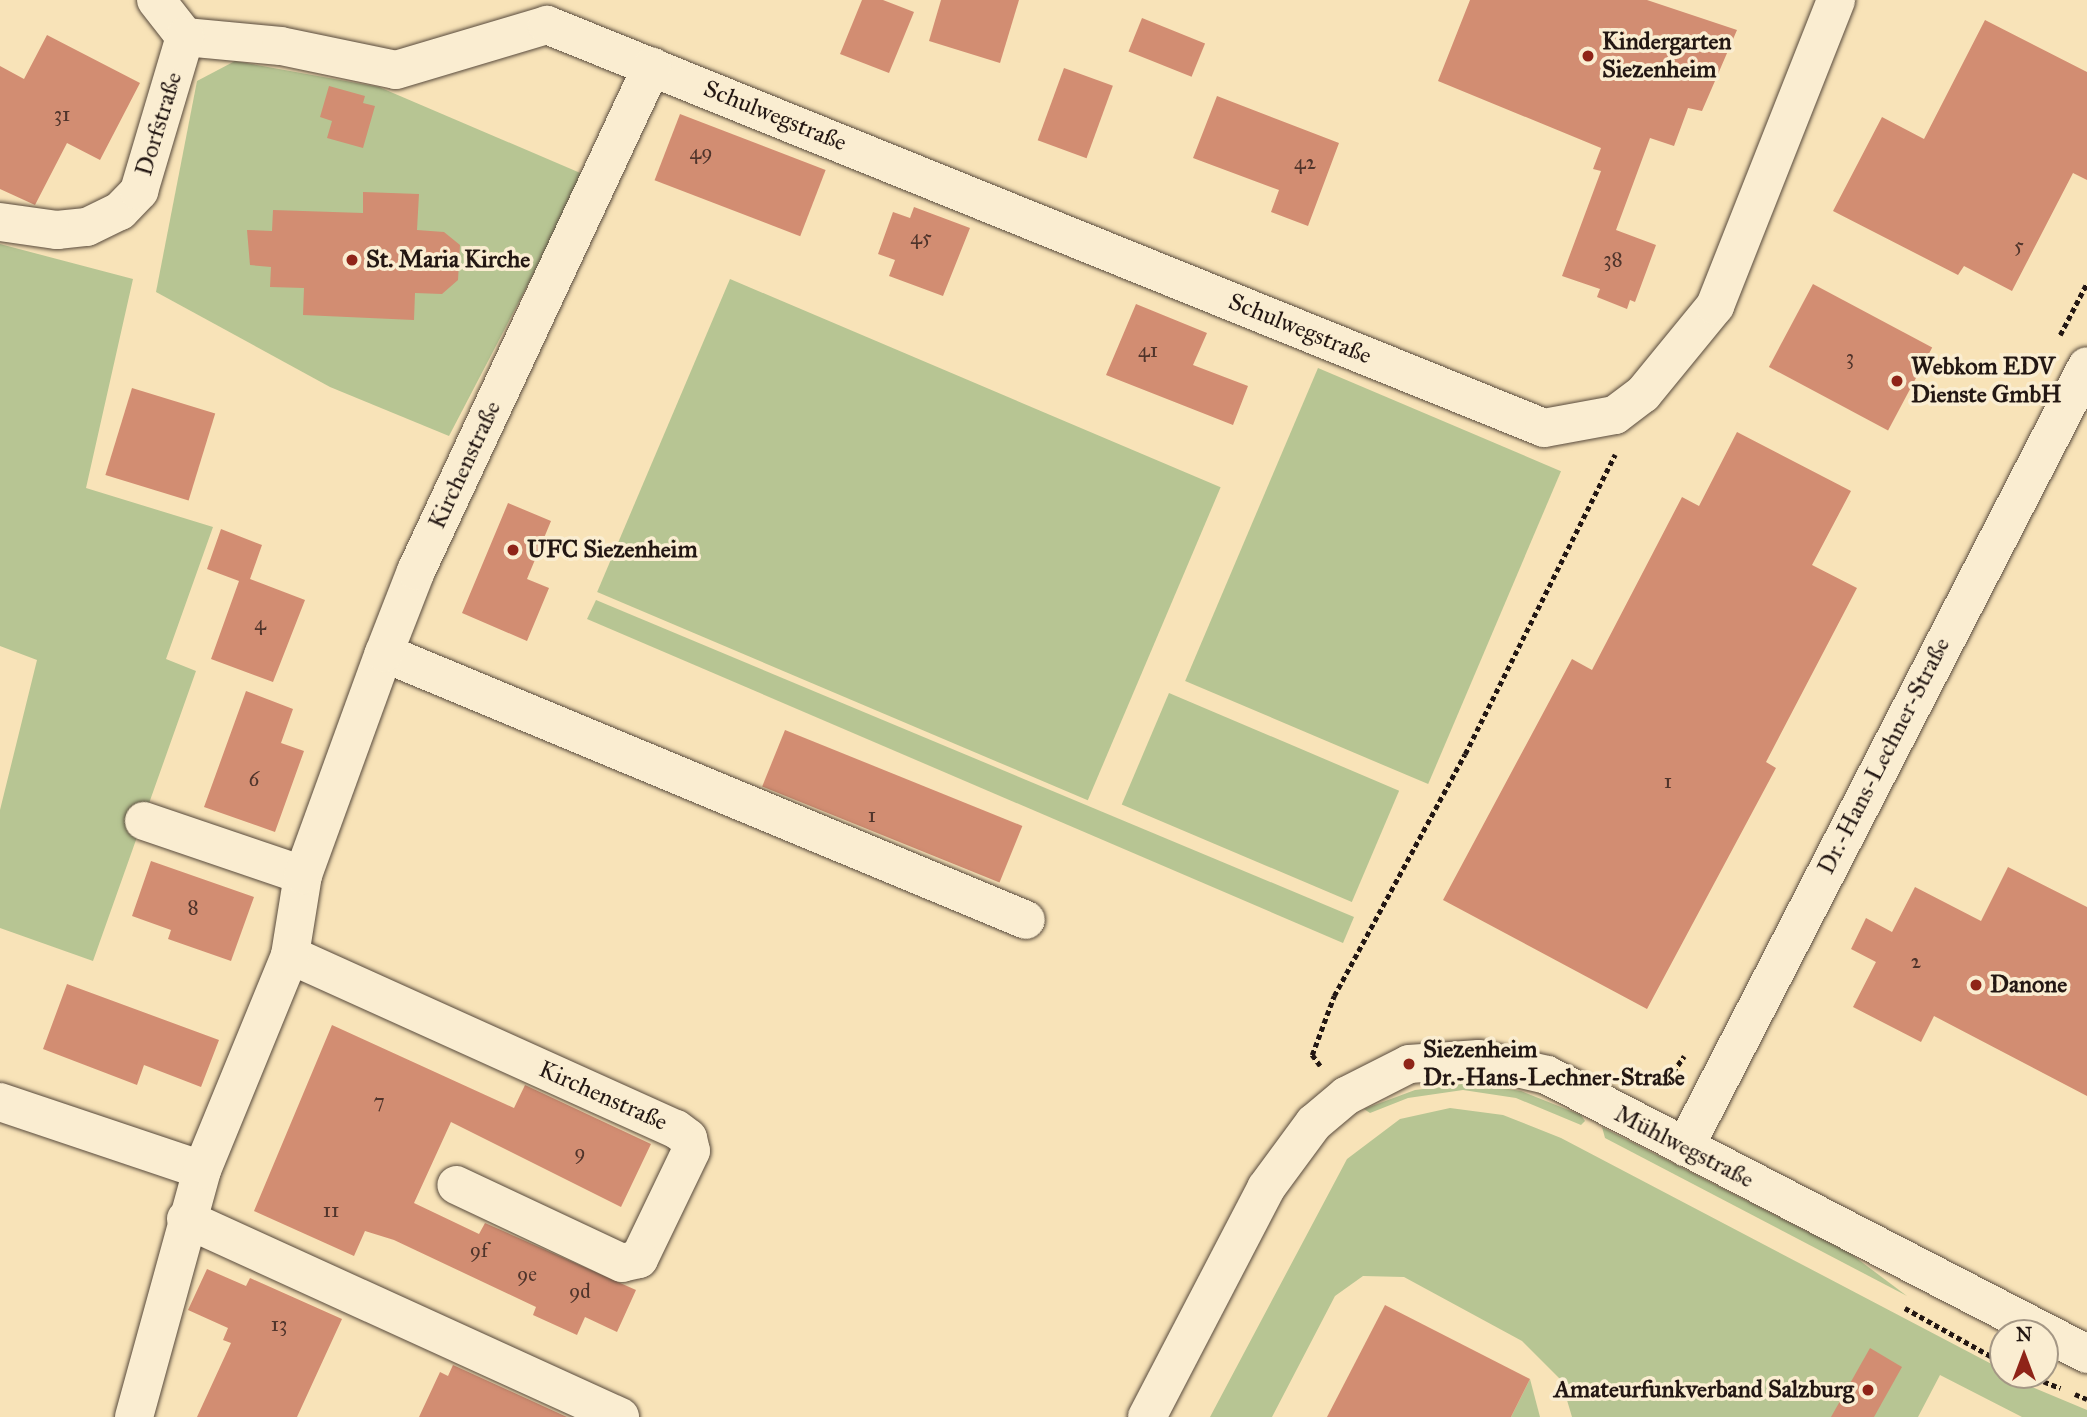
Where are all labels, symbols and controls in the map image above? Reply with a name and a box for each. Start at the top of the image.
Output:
place label: Kindergarten Siezenheim [1602,28,1731,84]
marker: Kindergarten Siezenheim [1580,48,1596,64]
street label: Dorfstraße [130,69,188,179]
street label: Schulwegstraße [699,74,851,158]
house number: 31 [54,101,70,127]
house number: 49 [690,139,712,165]
house number: 42 [1294,149,1316,175]
house number: 45 [910,224,932,250]
house number: 5 [2014,232,2024,258]
place label: St. Maria Kirche [366,246,530,274]
house number: 38 [1603,246,1623,272]
marker: St. Maria Kirche [344,252,360,268]
street label: Schulwegstraße [1224,287,1376,371]
house number: 41 [1138,337,1158,363]
house number: 3 [1846,344,1854,370]
place label: Webkom EDV Dienste GmbH [1911,353,2061,409]
marker: Webkom EDV Dienste GmbH [1889,373,1905,389]
street label: Kirchenstraße [423,397,507,533]
place label: UFC Siezenheim [527,536,698,564]
marker: UFC Siezenheim [505,542,521,558]
house number: 4 [254,610,266,636]
street label: Dr.-Hans-Lechner-Straße [1812,633,1956,879]
house number: 6 [249,766,259,792]
house number: 1 [1664,768,1672,794]
house number: 1 [868,802,876,828]
house number: 8 [187,894,199,920]
house number: 2 [1911,948,1921,974]
place label: Danone [1990,971,2067,999]
marker: Danone [1968,977,1984,993]
place label: Siezenheim Dr.-Hans-Lechner-Straße [1423,1036,1685,1092]
street label: Kirchenstraße [534,1055,672,1137]
marker: Siezenheim Dr.-Hans-Lechner-Straße [1401,1056,1417,1072]
house number: 7 [373,1088,385,1114]
street label: Mühlwegstraße [1610,1100,1758,1194]
house number: 9 [574,1139,586,1165]
house number: 11 [323,1197,339,1223]
house number: 9f [470,1237,488,1263]
house number: 9e [517,1261,537,1287]
house number: 9d [569,1278,591,1304]
house number: 13 [271,1311,287,1337]
north arrow [1989,1319,2059,1389]
text: N [2016,1323,2032,1346]
place label: Amateurfunkverband Salzburg [1554,1376,1854,1404]
marker: Amateurfunkverband Salzburg [1860,1382,1876,1398]

